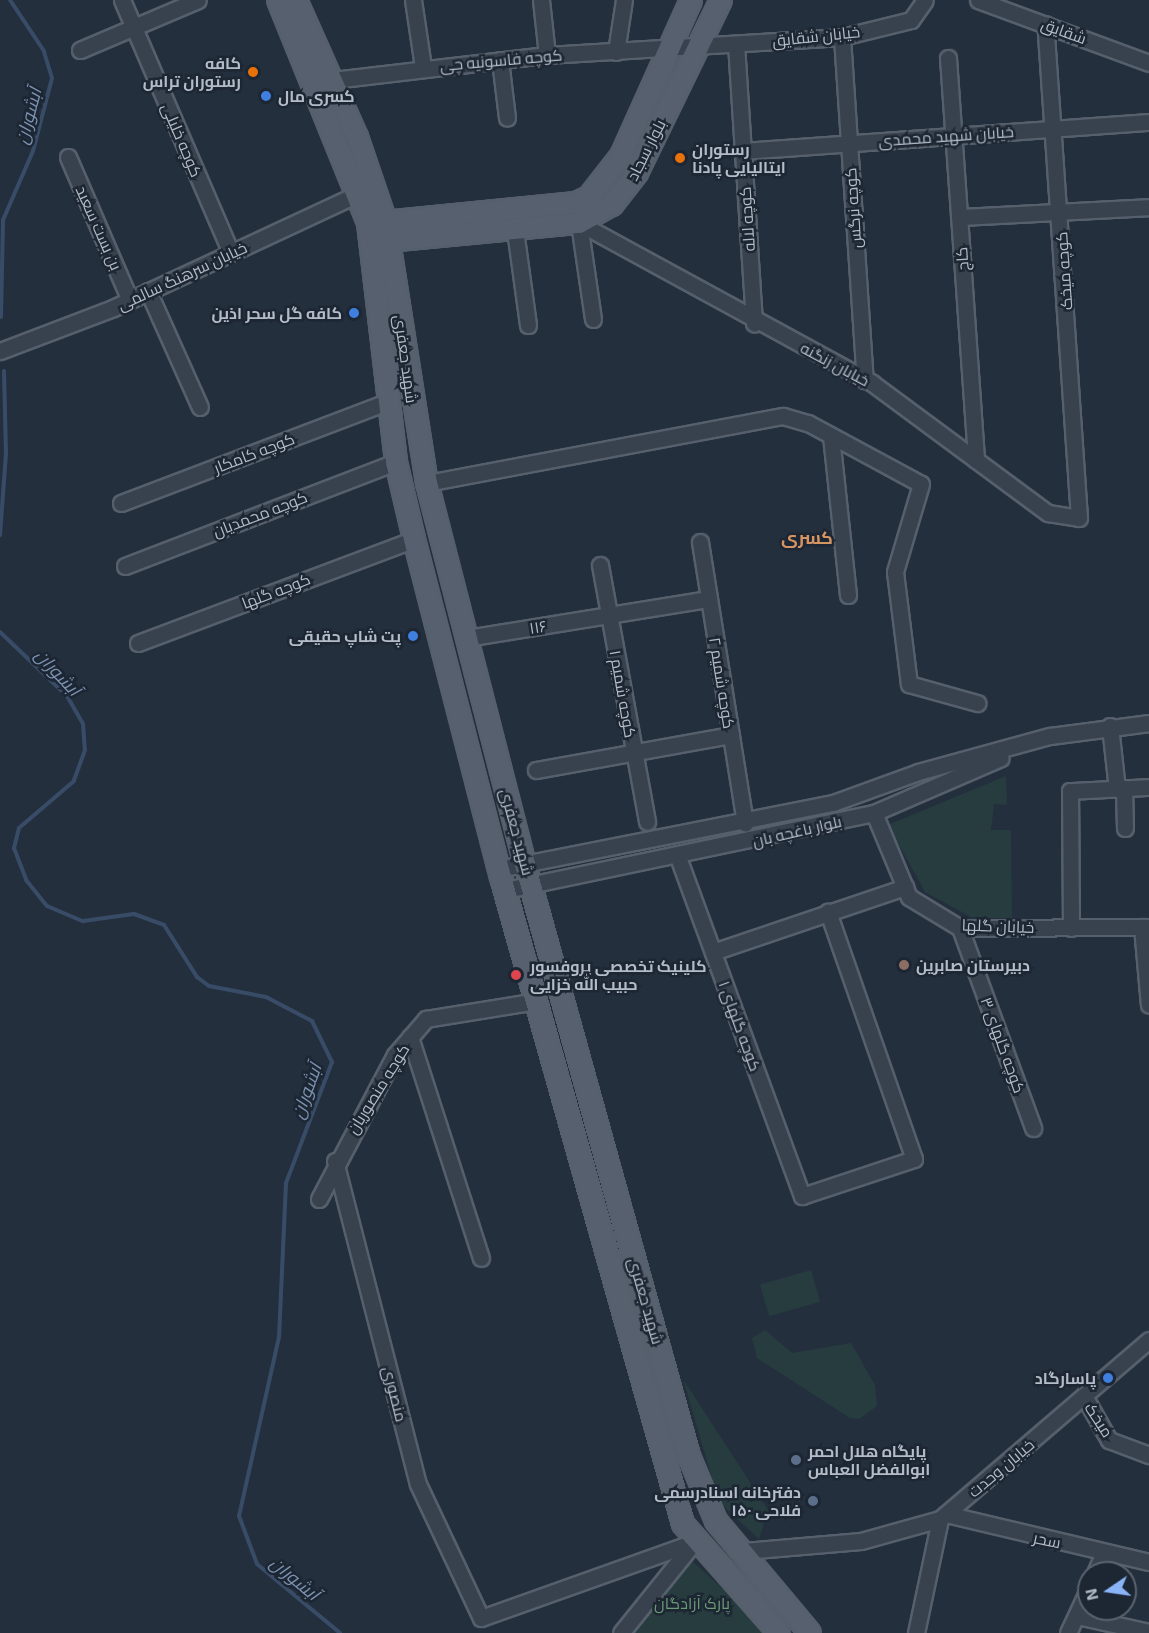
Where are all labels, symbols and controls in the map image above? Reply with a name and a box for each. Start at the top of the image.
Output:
street label: شقایق [1039,14,1089,48]
street label: خیابان شقایق [771,22,861,50]
street label: کوچه فاسونیه چی [439,45,563,75]
place label: کافه رستوران تراس [143,53,241,91]
marker: کافه رستوران تراس [246,65,260,79]
water label: آبشوران [10,86,46,146]
place label: کسری مال [278,86,355,106]
marker: کسری مال [259,89,273,103]
street label: کوچه خلیلی [158,100,206,180]
street label: بلوار سجاد [623,116,669,184]
street label: خیابان شهید محمدی [878,122,1014,150]
place label: رستوران ایتالیایی پادنا [692,139,786,177]
marker: رستوران ایتالیایی پادنا [673,151,687,165]
street label: کوچه نرگس [841,167,865,249]
street label: بن بست سعید [72,183,126,273]
street label: کوچه لاله [735,186,759,252]
street label: کوچه میخک [1052,231,1076,311]
street label: خیابان سرهنگ سالمی [114,238,250,314]
street label: کاج [952,246,972,272]
place label: کافه گل سحر اذین [211,303,342,323]
marker: کافه گل سحر اذین [347,306,361,320]
street label: شهید جعفری [390,314,422,404]
street label: خیابان زنگنه [797,338,873,390]
street label: کوچه کامکار [211,429,297,477]
street label: کوچه محمدیان [210,487,310,541]
district label: کسری [781,526,833,548]
street label: کوچه گلها [239,569,313,613]
street label: ۱۱۶ [528,616,548,638]
place label: پت شاپ حقیقی [289,626,401,646]
marker: پت شاپ حقیقی [406,629,420,643]
street label: کوچه شمیم ۲ [705,636,739,730]
water label: آبشوران [31,644,85,700]
street label: کوچه شمیم ۱ [606,649,640,739]
street label: شهید جعفری [496,787,538,877]
street label: بلوار باغچه بان [750,811,844,851]
street label: خیابان گلها [961,915,1035,937]
place label: دبیرستان صابرین [916,955,1030,975]
place label: کلینیک تخصصی پروفسور حبیب الله خزایی [530,956,707,994]
marker: دبیرستان صابرین [897,958,911,972]
marker: کلینیک تخصصی پروفسور حبیب الله خزایی [507,966,525,984]
street label: کوچه گلهای ۱ [715,978,765,1074]
street label: کوچه گلهای ۳ [977,994,1029,1096]
street label: کوچه منصوریان [343,1040,413,1138]
water label: آبشوران [286,1060,326,1122]
street label: شهید جعفری [625,1256,667,1346]
street label: منصوری [379,1364,411,1424]
place label: پاسارگاد [1035,1368,1096,1388]
marker: پاسارگاد [1101,1371,1115,1385]
street label: میخک [1081,1399,1117,1441]
street label: خیابان وحدت [964,1435,1038,1501]
place label: پایگاه هلال احمر ابوالفضل العباس [808,1441,930,1479]
marker: پایگاه هلال احمر ابوالفضل العباس [789,1453,803,1467]
place label: دفترخانه اسنادرسمی ۱۵۰ فلاحی [654,1482,801,1520]
marker: دفترخانه اسنادرسمی ۱۵۰ فلاحی [806,1494,820,1508]
street label: سحر [1031,1528,1063,1552]
water label: آبشوران [266,1551,324,1605]
north arrow [1077,1561,1137,1621]
text: N [1080,1587,1101,1602]
park label: پارک آزادگان [654,1593,730,1613]

